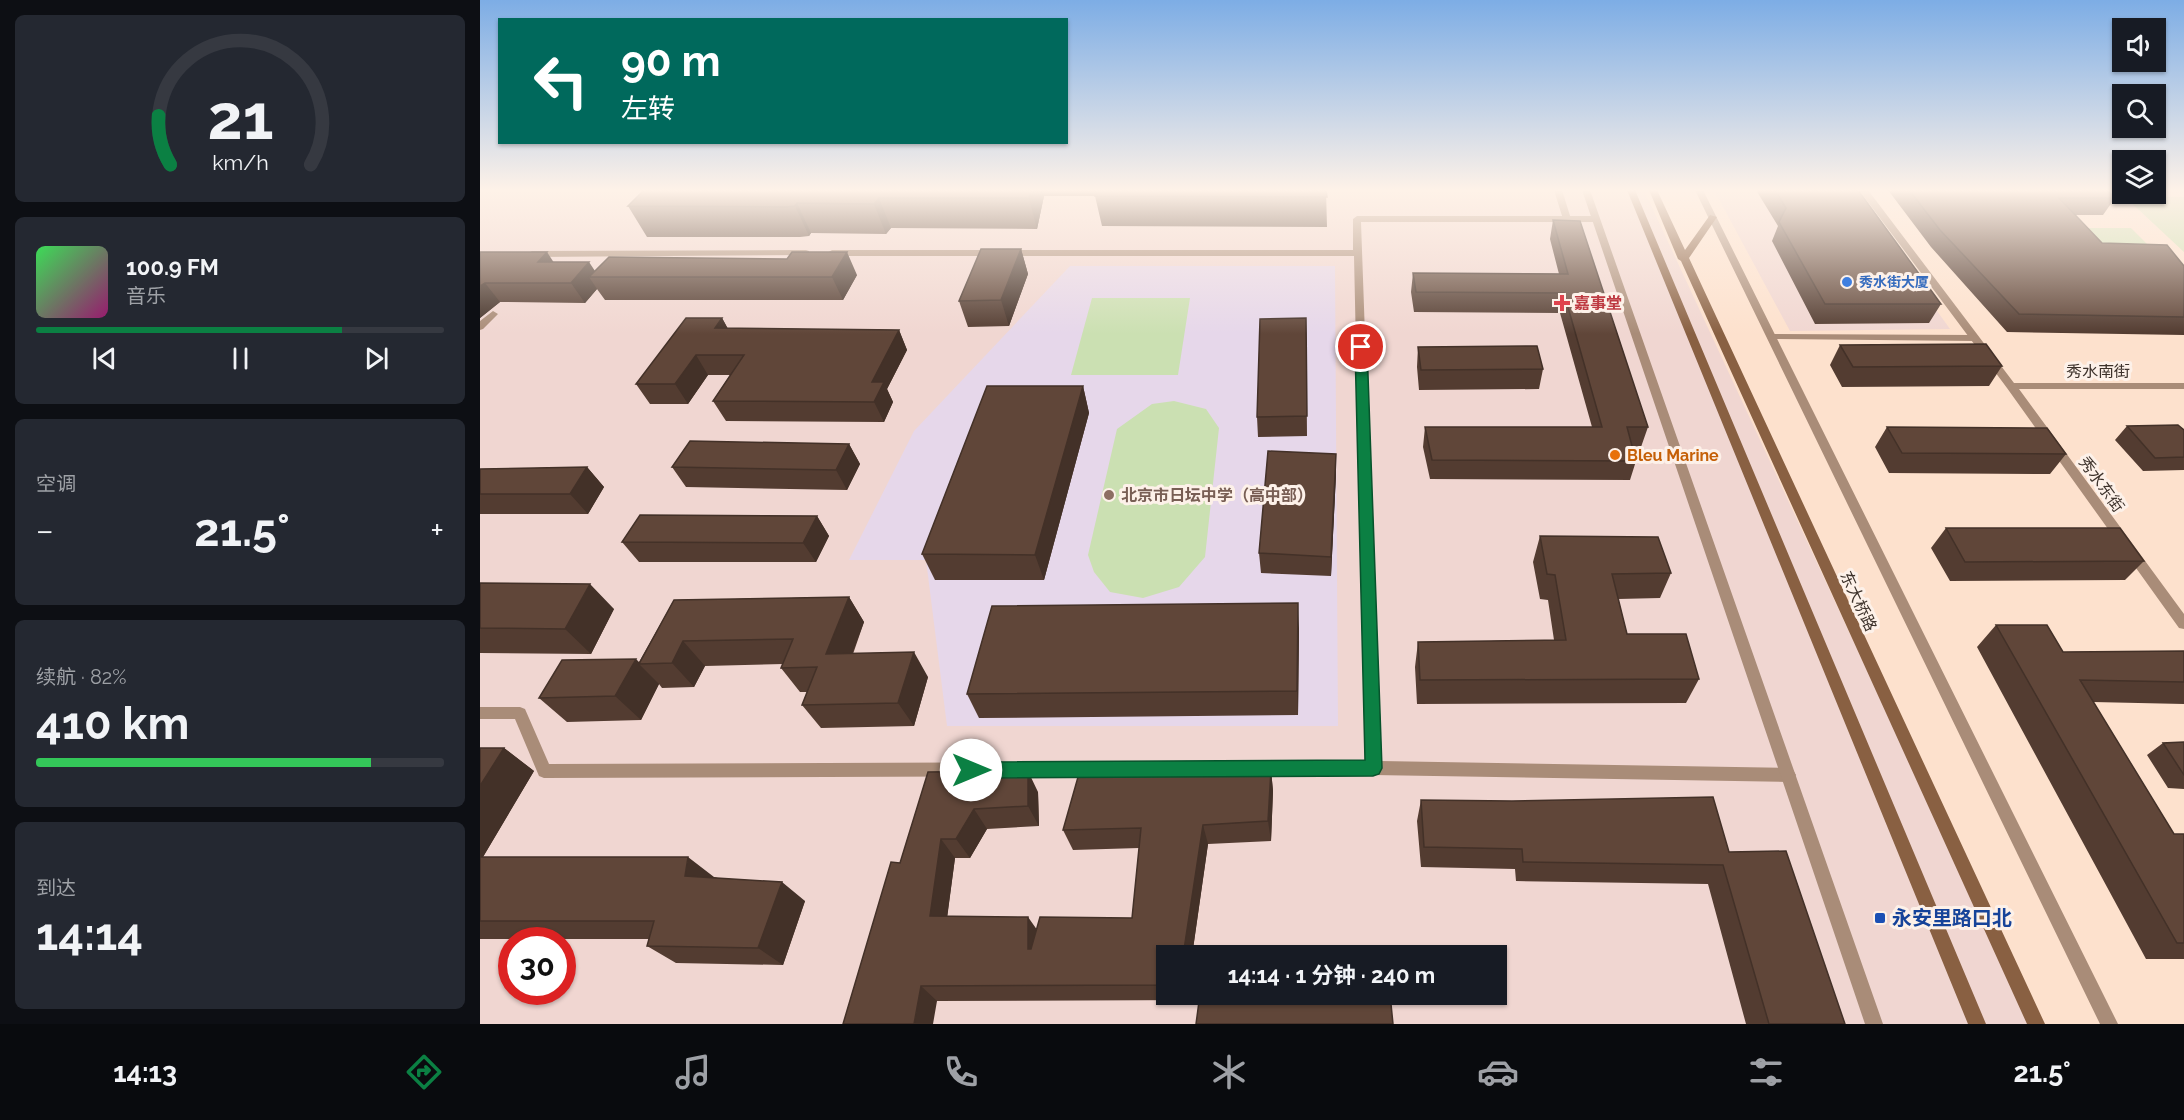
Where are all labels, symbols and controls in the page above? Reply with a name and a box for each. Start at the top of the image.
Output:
map controls [2112,18,2166,204]
button: sound [2112,18,2166,72]
text: 90 m [621,37,721,86]
icon: left [522,42,600,120]
text: 21 [207,81,273,155]
button: search [2112,84,2166,138]
text: 左转 [621,93,675,124]
button: layers [2112,150,2166,204]
text: km/h [212,151,268,176]
text: 100.9 FM [126,254,219,280]
place label: 秀水街大厦 [1859,274,1929,290]
marker: 秀水街大厦 [1840,275,1854,289]
text: 音乐 [126,284,166,308]
place label: 嘉事堂 [1574,294,1622,313]
marker: 嘉事堂 [1555,296,1569,310]
pin [1335,321,1386,372]
icon: arrive [1344,330,1377,363]
icon: previous [88,342,121,375]
icon: pause [224,342,257,375]
icon: next [360,342,393,375]
street label: 秀水南街 [2066,362,2130,381]
place label: Bleu Marine [1627,446,1719,465]
marker: Bleu Marine [1608,448,1622,462]
street label: 秀水东街 [2075,453,2128,516]
text: 空调 [36,472,76,496]
place label: 北京市日坛中学（高中部） [1121,486,1313,505]
marker: 北京市日坛中学（高中部） [1102,488,1116,502]
text: 21.5° [194,504,290,557]
text: − [36,511,54,550]
text: + [430,511,444,550]
street label: 东大桥路 [1836,568,1881,634]
text: 续航 · 82% [36,665,127,689]
text: 410 km [36,697,189,750]
position arrow [939,738,1003,802]
text: 到达 [36,876,76,900]
place label: 永安里路口北 [1892,906,2012,930]
text: 14:14 [36,908,143,961]
marker: 永安里路口北 [1873,911,1887,925]
speed limit sign: 30 [498,927,576,1005]
text: 14:14 · 1 分钟 · 240 m [1228,962,1435,988]
icon: directions [403,1051,445,1093]
icon: music [672,1051,714,1093]
icon: phone [940,1051,982,1093]
icon: climate [1208,1051,1250,1093]
icon: car [1477,1051,1519,1093]
icon: filters [1745,1051,1787,1093]
text: 14:13 [113,1057,177,1088]
text: 21.5° [2014,1057,2071,1088]

